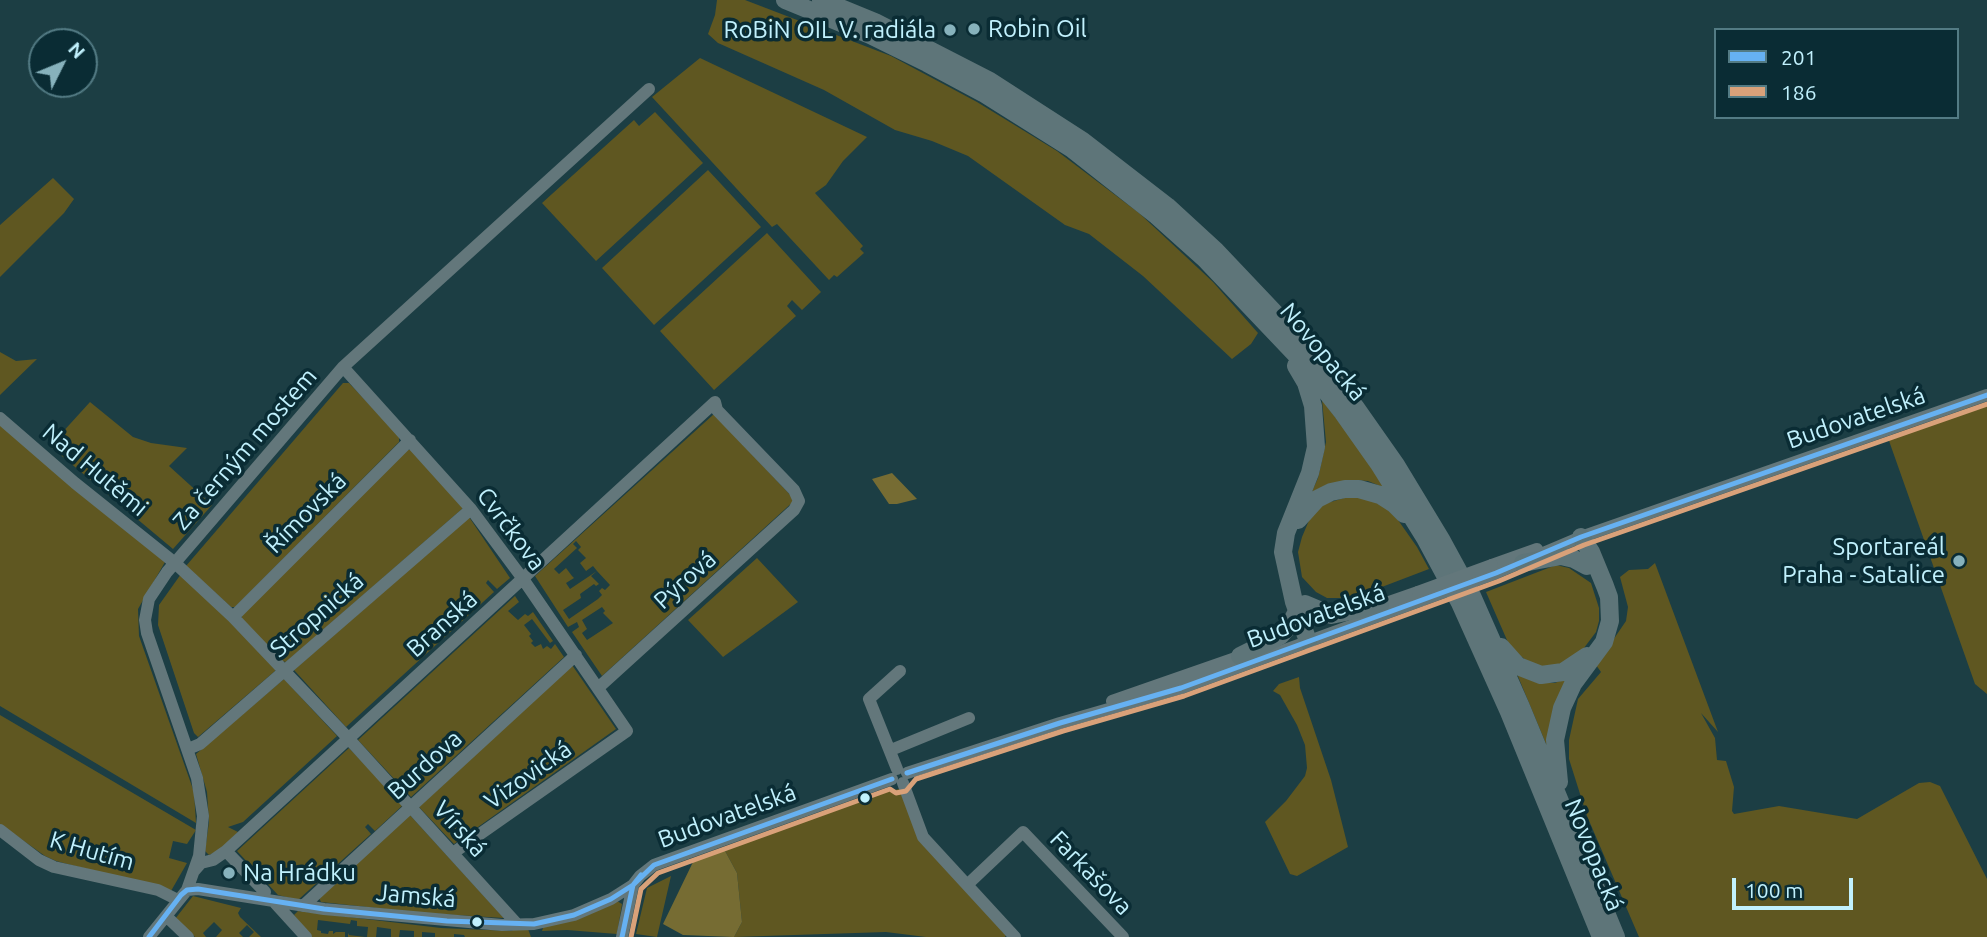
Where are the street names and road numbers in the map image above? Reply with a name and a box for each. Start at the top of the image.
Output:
street label: Novopacká [1274,297,1372,407]
street label: Za černým mostem [167,362,323,536]
street label: Budovatelská [1783,381,1929,455]
street label: Nad Hutěmi [36,418,154,522]
street label: Římovská [260,467,352,559]
street label: Cvrčkova [471,482,551,576]
street label: Pýrová [648,545,722,615]
street label: Stropnická [264,567,370,663]
street label: Budovatelská [1243,578,1389,654]
street label: Branská [401,585,483,663]
street label: Burdova [382,724,468,806]
street label: Vizovická [479,735,577,815]
street label: Budovatelská [654,778,800,854]
street label: Vírská [427,795,493,863]
street label: Novopacká [1558,795,1630,915]
street label: K Hutím [46,825,138,877]
street label: Farkašova [1044,825,1138,921]
street label: Jamská [375,878,457,914]

